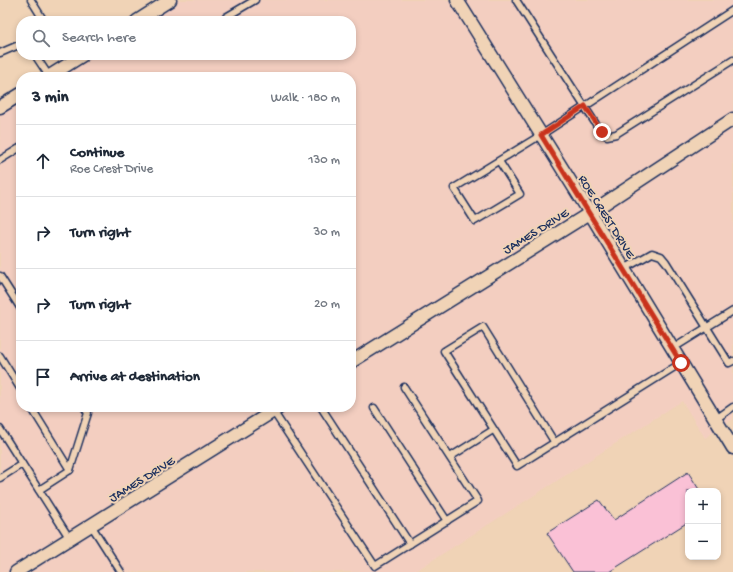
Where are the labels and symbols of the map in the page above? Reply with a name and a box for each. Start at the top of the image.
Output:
route end [593,123,611,141]
street label: ROE CREST DRIVE [574,173,638,263]
street label: JAMES DRIVE [501,206,573,258]
route start [672,354,690,372]
street label: JAMES DRIVE [107,454,179,506]

